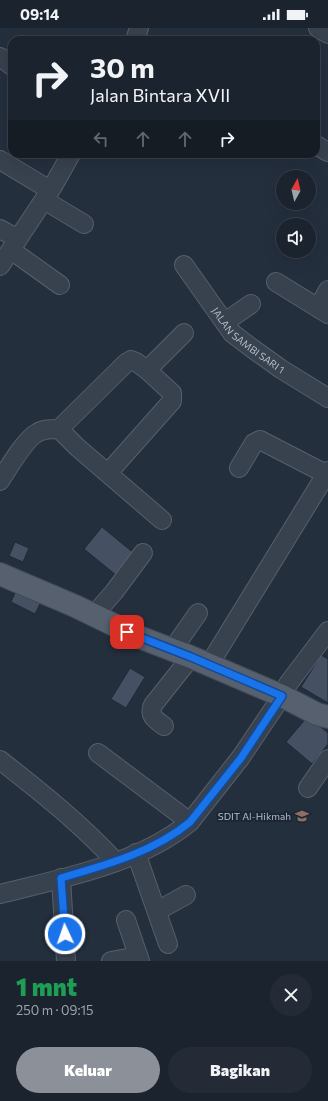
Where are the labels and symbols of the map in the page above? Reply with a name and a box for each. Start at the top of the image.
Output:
north arrow [276,170,316,210]
street label: JALAN SAMBI SARI 1 [210,305,287,376]
pin [110,615,144,649]
school or university icon: SDIT Al-Hikmah [294,808,310,824]
place label: SDIT Al-Hikmah [218,810,291,822]
position arrow [44,913,86,955]

